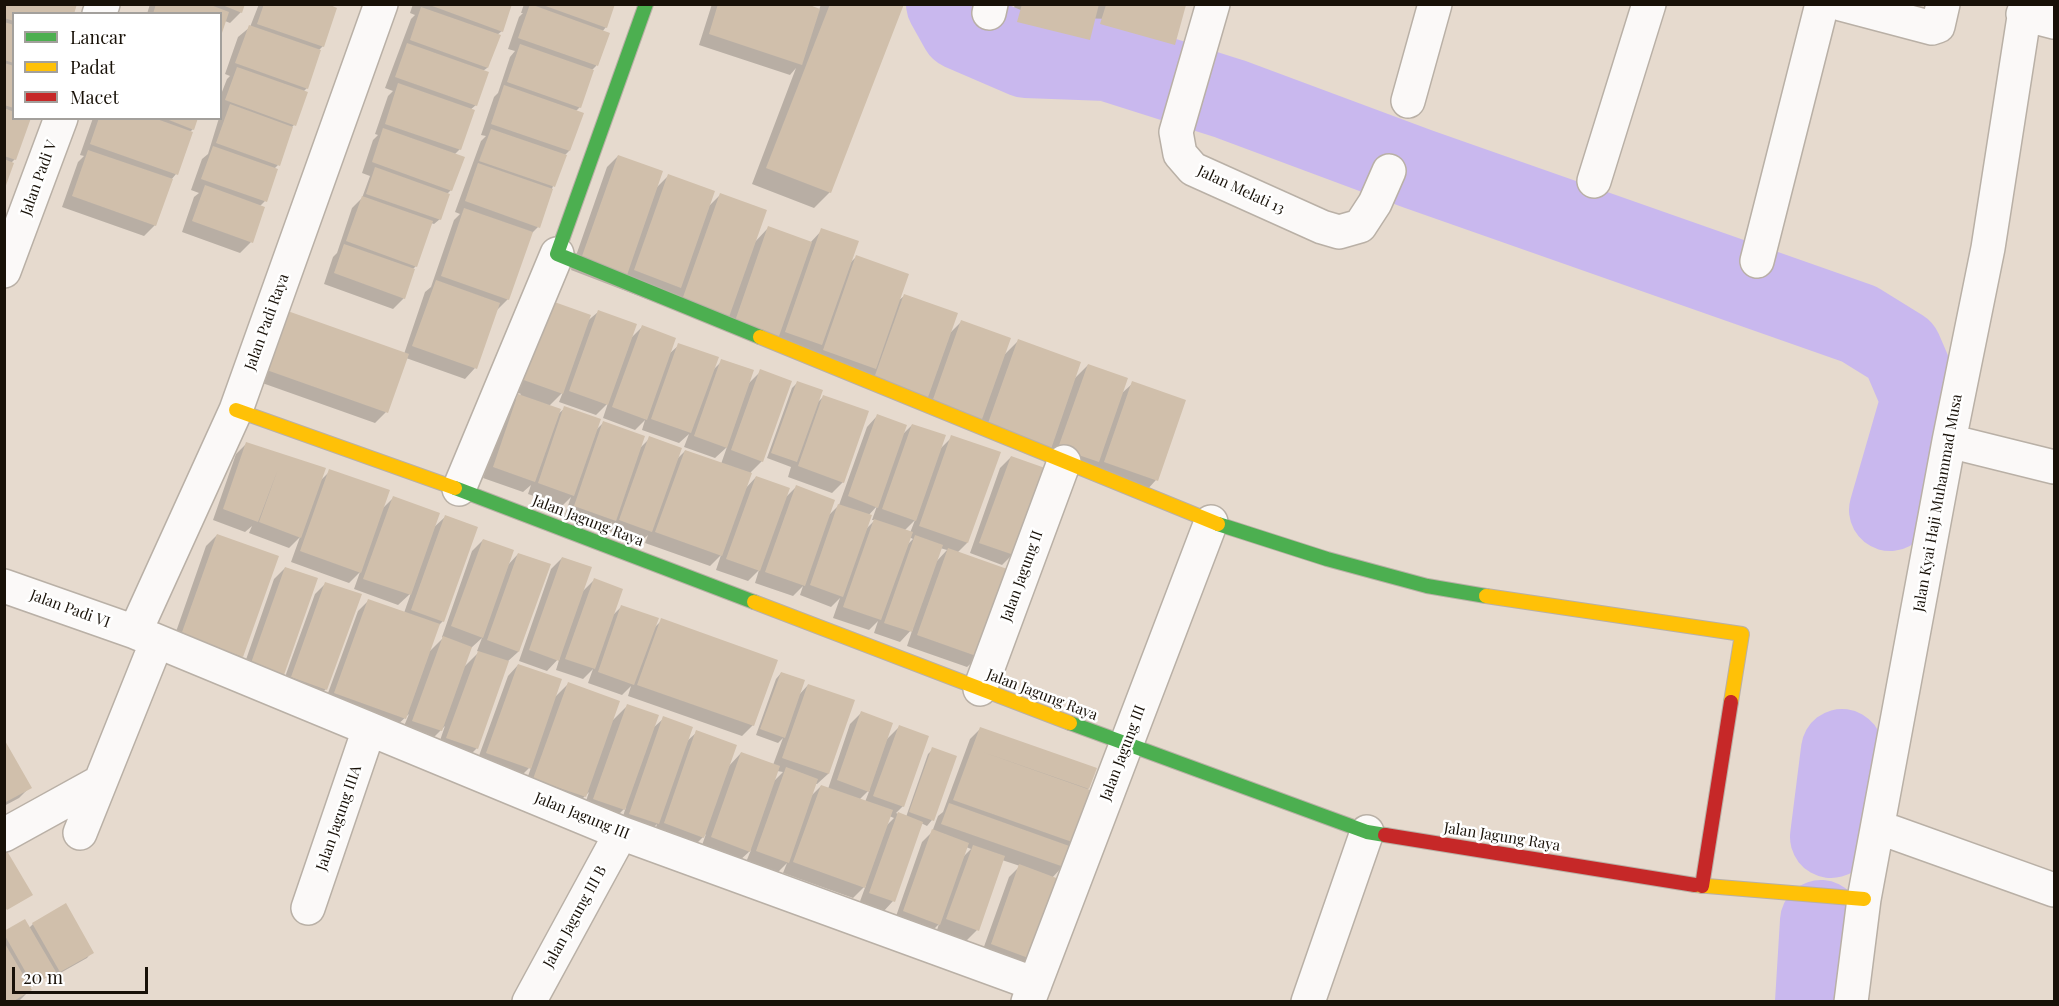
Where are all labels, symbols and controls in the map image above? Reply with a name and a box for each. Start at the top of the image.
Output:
legend [12,12,222,120]
text: Lancar [70,25,126,49]
text: Padat [70,55,115,79]
text: Macet [70,85,119,109]
street label: Jalan Padi V [17,138,61,218]
street label: Jalan Melati 13 [1195,162,1287,218]
street label: Jalan Padi Raya [241,271,293,373]
street label: Jalan Kyai Haji Muhammad Musa [1910,393,1966,613]
street label: Jalan Jagung Raya [530,492,646,550]
street label: Jalan Jagung II [997,528,1047,624]
street label: Jalan Padi VI [27,586,113,632]
street label: Jalan Jagung Raya [984,666,1100,724]
street label: Jalan Jagung III [1097,703,1149,803]
street label: Jalan Jagung IIIA [313,763,365,873]
street label: Jalan Jagung III [532,789,632,843]
street label: Jalan Jagung Raya [1442,819,1562,855]
street label: Jalan Jagung III B [540,863,610,971]
scale bar [15,955,152,993]
text: 20 m [23,965,63,989]

